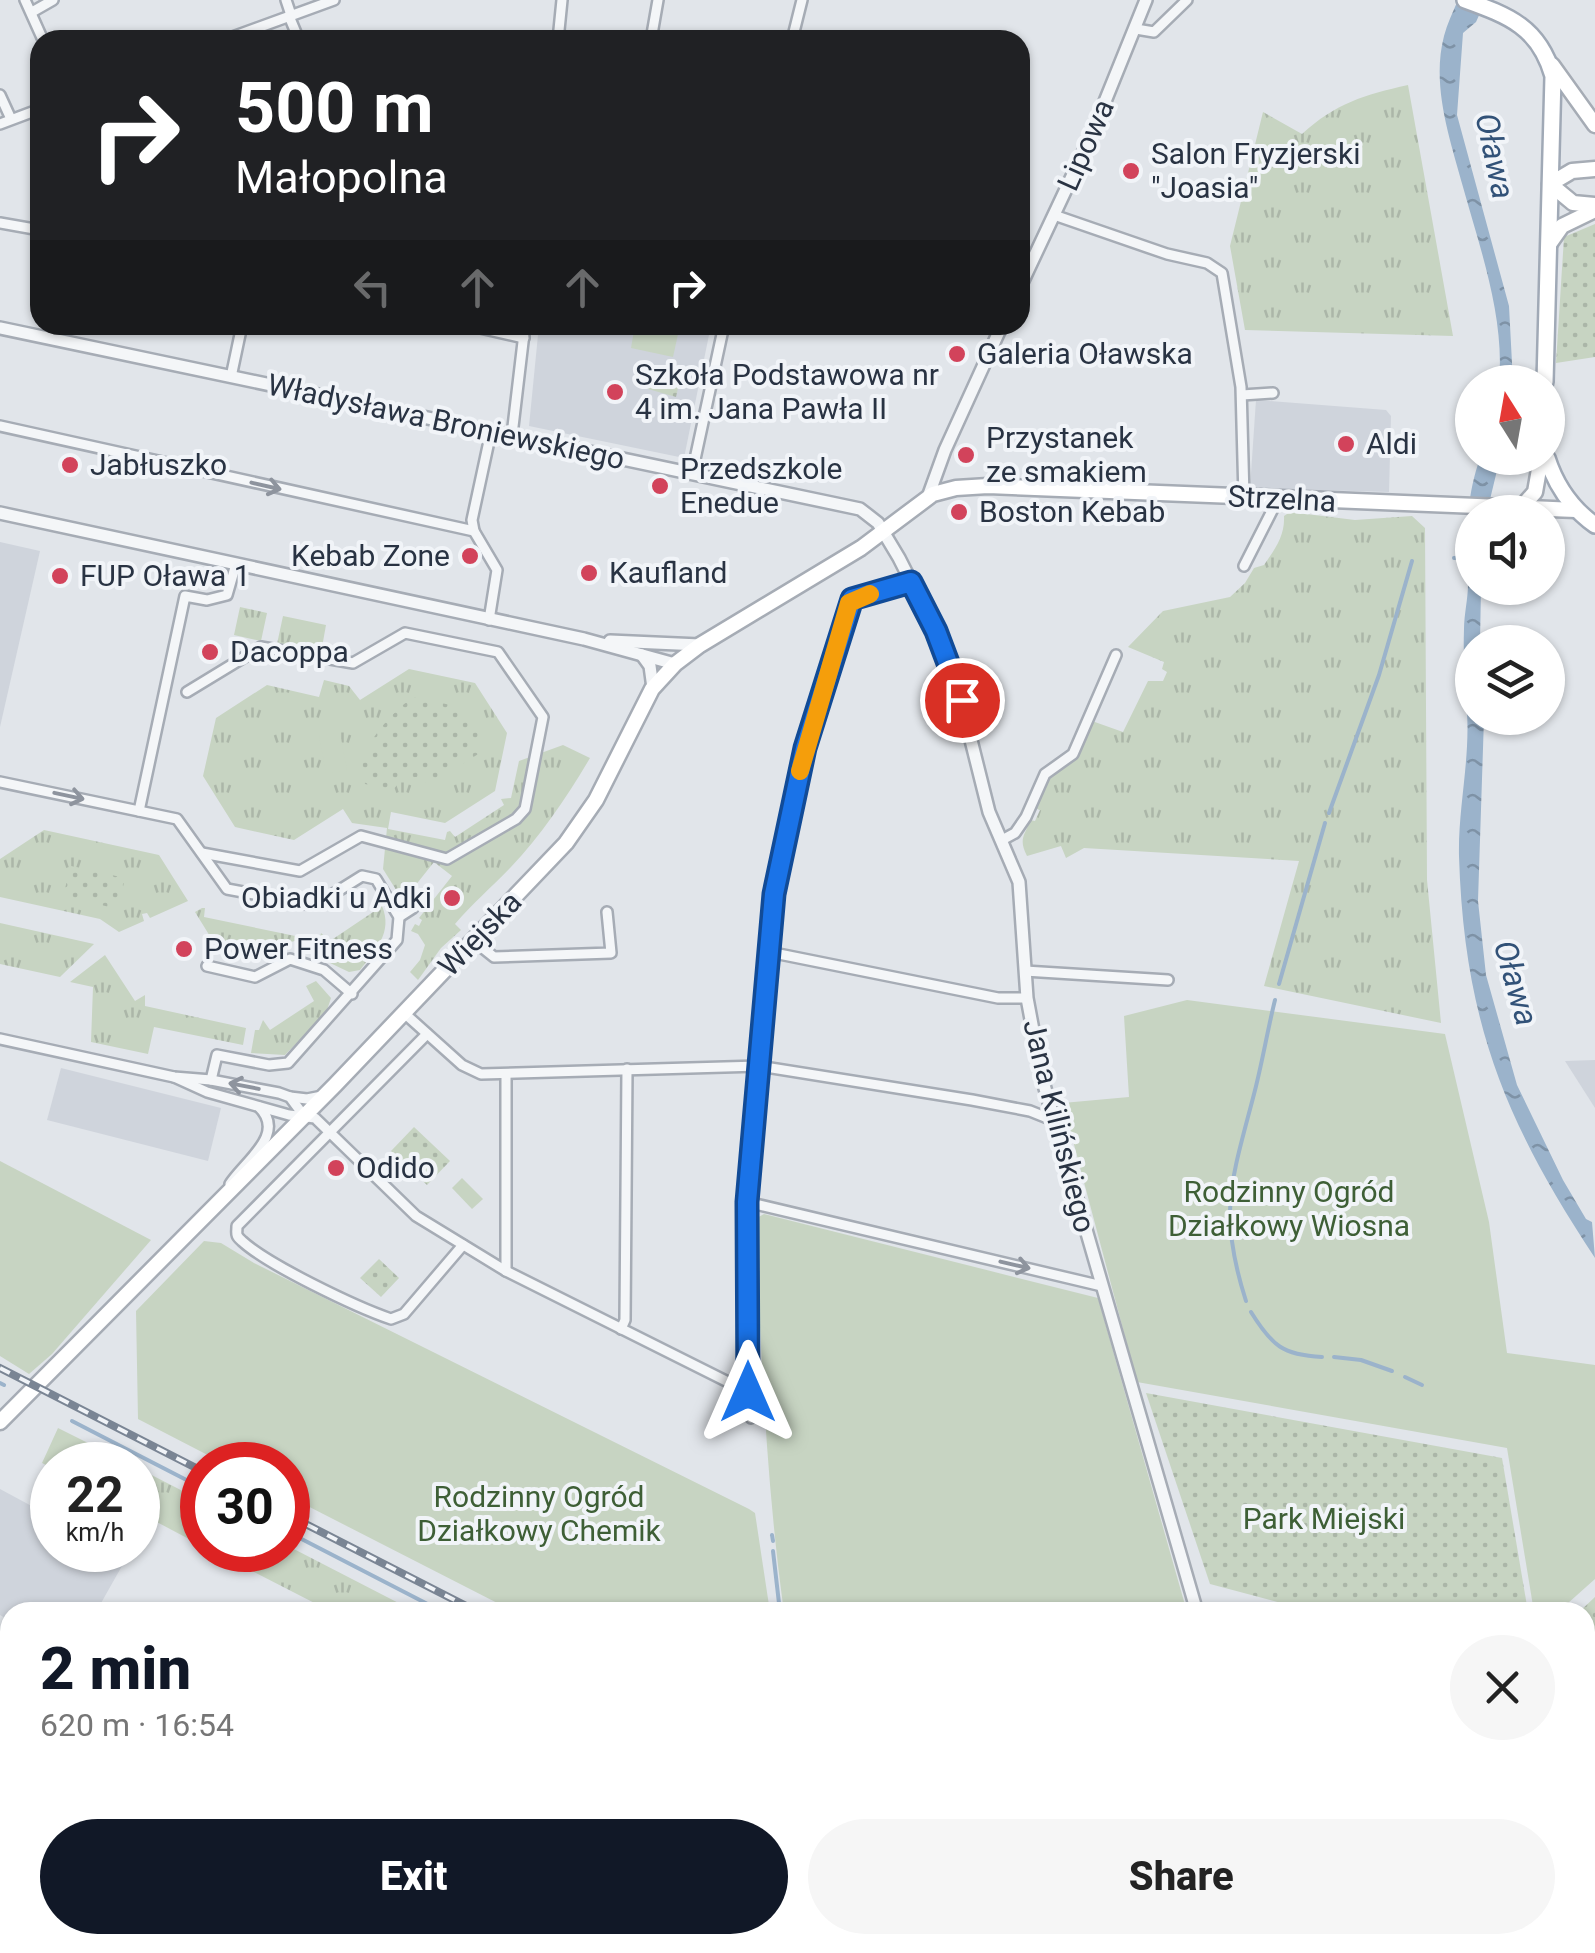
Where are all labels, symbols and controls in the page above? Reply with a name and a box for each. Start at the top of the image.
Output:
text: 500 m [235,67,434,149]
icon: right [70,70,200,200]
street label: Lipowa [1050,94,1121,196]
water label: Oława [1467,110,1523,202]
place label: Salon Fryzjerski "Joasia" [1151,136,1361,205]
text: Małopolna [235,151,448,204]
marker: Salon Fryzjerski "Joasia" [1120,160,1142,182]
icon: left [345,260,400,315]
icon: ahead [450,260,505,315]
icon: ahead [555,260,610,315]
icon: right [660,260,715,315]
place label: Galeria Oławska [977,336,1193,371]
marker: Galeria Oławska [946,343,968,365]
place label: Szkoła Podstawowa nr 4 im. Jana Pawła II [635,357,939,426]
north arrow [1455,365,1565,475]
map controls [1455,365,1565,735]
street label: Władysława Broniewskiego [264,367,628,476]
marker: Szkoła Podstawowa nr 4 im. Jana Pawła II [604,381,626,403]
place label: Przystanek ze smakiem [986,420,1147,489]
place label: Aldi [1366,426,1417,461]
marker: Aldi [1335,433,1357,455]
marker: Przystanek ze smakiem [955,444,977,466]
place label: Jabłuszko [90,447,227,482]
place label: Przedszkole Enedue [680,451,842,520]
marker: Jabłuszko [59,454,81,476]
marker: Przedszkole Enedue [649,475,671,497]
one-way arrow [249,477,281,496]
street label: Strzelna [1227,478,1337,519]
place label: Boston Kebab [979,494,1165,529]
button: sound [1455,495,1565,605]
marker: Boston Kebab [948,501,970,523]
place label: Kebab Zone [291,538,450,573]
marker: Kebab Zone [459,545,481,567]
place label: Kaufland [609,555,728,590]
place label: FUP Oława 1 [80,558,251,593]
marker: Kaufland [578,562,600,584]
marker: FUP Oława 1 [49,565,71,587]
button: layers [1455,625,1565,735]
place label: Dacoppa [230,634,349,669]
marker: Dacoppa [199,641,221,663]
pin [920,658,1005,743]
icon: arrive [935,673,990,728]
one-way arrow [52,788,84,807]
place label: Obiadki u Adki [241,880,432,915]
street label: Wiejska [431,884,528,983]
marker: Obiadki u Adki [441,887,463,909]
place label: Power Fitness [204,931,393,966]
water label: Oława [1486,936,1546,1030]
marker: Power Fitness [173,938,195,960]
street label: Jana Kilińskiego [1016,1016,1103,1236]
one-way arrow [228,1076,261,1095]
place label: Odido [356,1150,435,1185]
marker: Odido [325,1157,347,1179]
park label: Rodzinny Ogród Działkowy Wiosna [1168,1174,1410,1243]
one-way arrow [998,1257,1030,1275]
position arrow [696,1340,800,1444]
speed limit sign: 30 [180,1442,310,1572]
text: 22 [66,1466,124,1524]
park label: Rodzinny Ogród Działkowy Chemik [417,1479,662,1548]
park label: Park Miejski [1243,1501,1405,1536]
text: km/h [66,1518,124,1547]
text: 2 min [40,1633,191,1704]
button: close [1450,1635,1555,1740]
text: 620 m · 16:54 [40,1706,234,1744]
button: Exit [40,1819,788,1934]
button: Share [808,1819,1555,1934]

